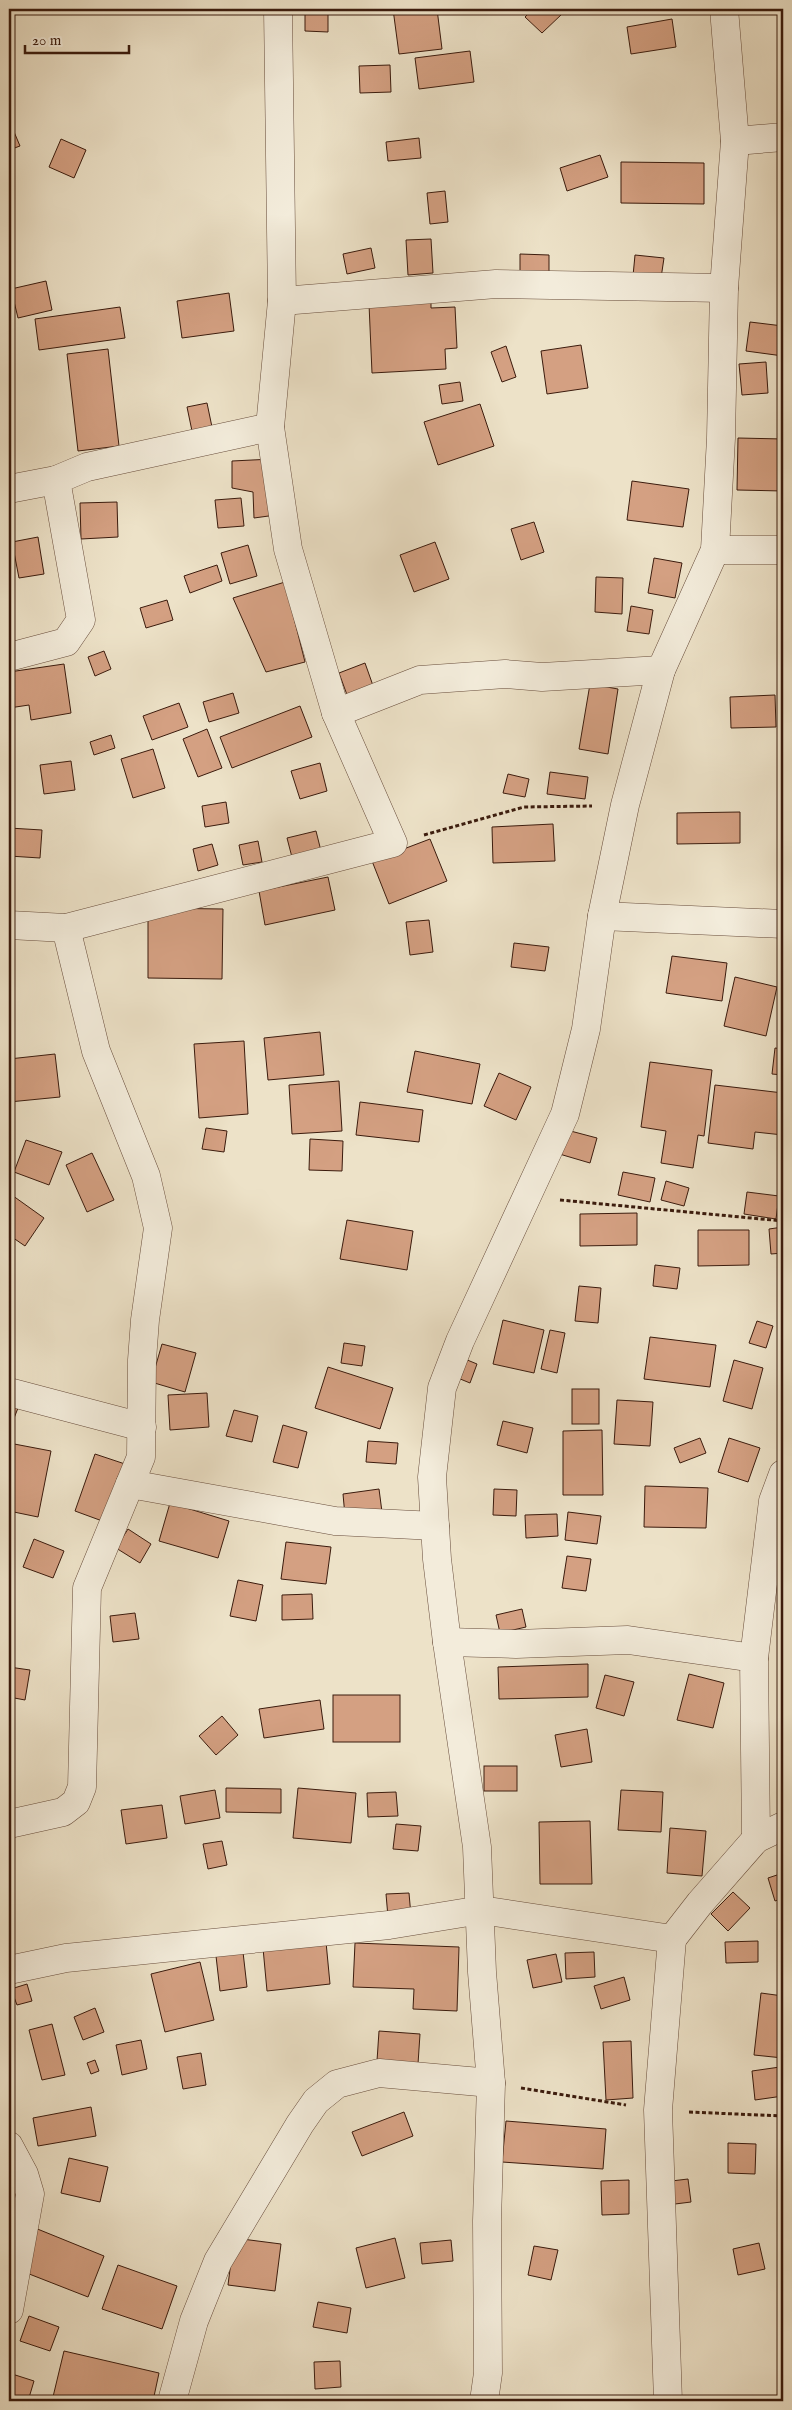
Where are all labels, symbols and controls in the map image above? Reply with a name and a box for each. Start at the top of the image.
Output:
scale bar [25,22,129,54]
text: 20 m [32,31,62,50]

